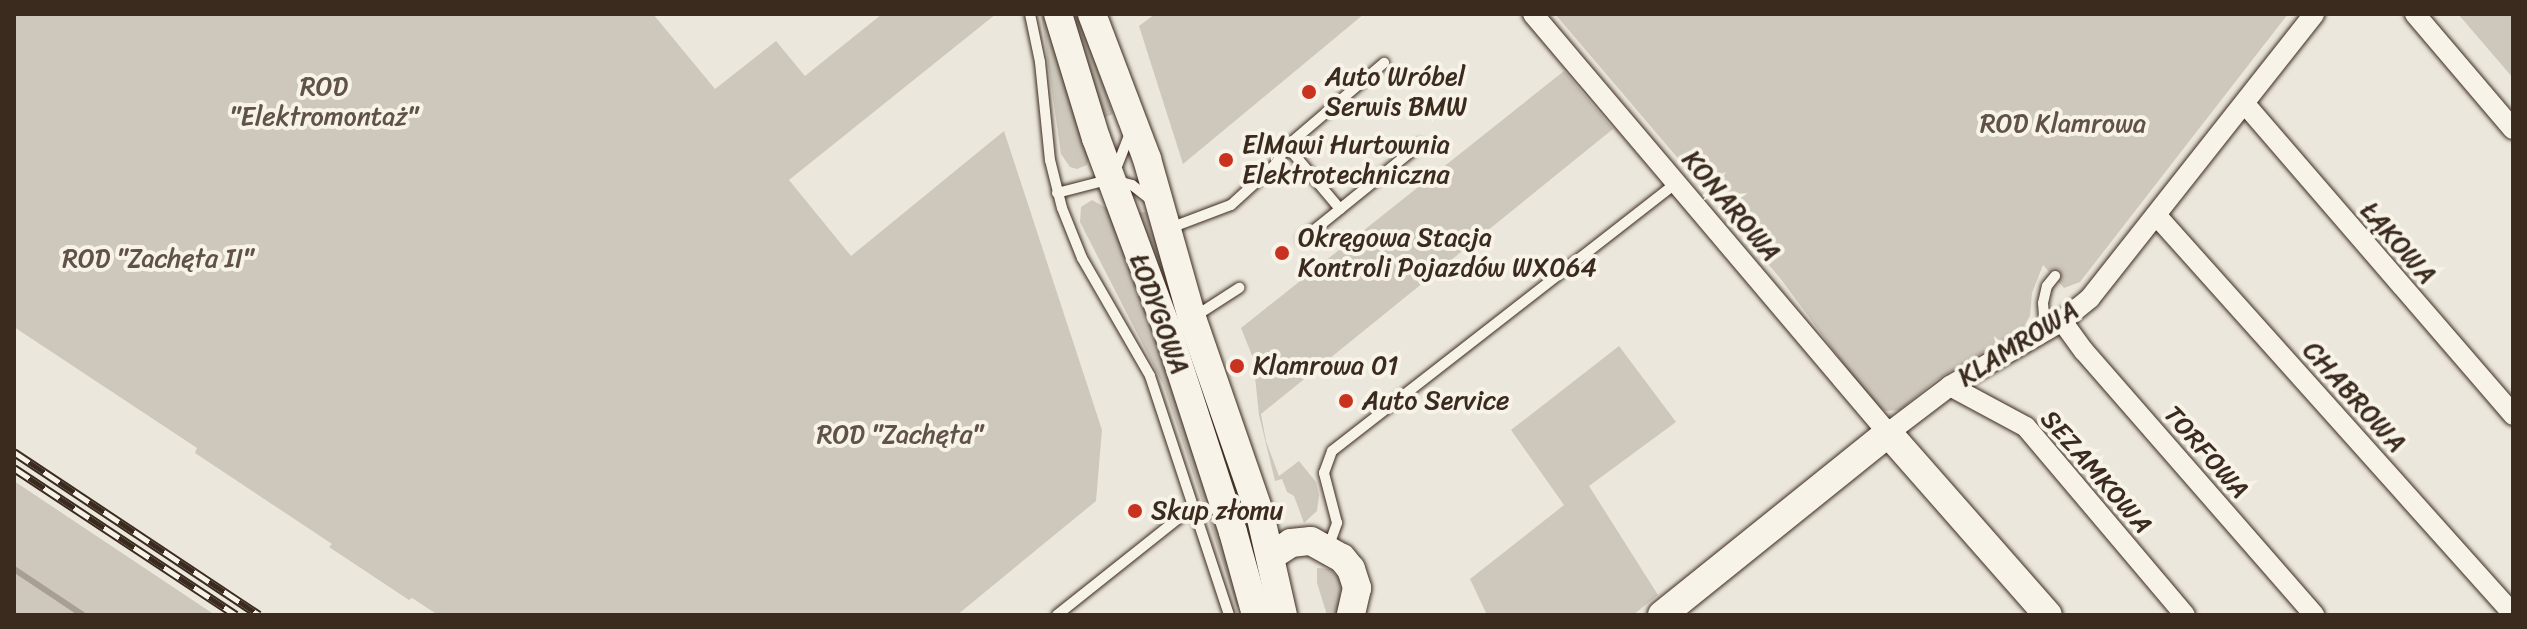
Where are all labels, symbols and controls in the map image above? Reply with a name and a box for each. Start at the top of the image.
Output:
place label: Auto Wróbel Serwis BMW [1325,61,1467,122]
park label: ROD "Elektromontaż" [230,71,418,132]
marker: Auto Wróbel Serwis BMW [1300,83,1318,101]
park label: ROD Klamrowa [1980,108,2146,140]
place label: ElMawi Hurtownia Elektrotechniczna [1242,129,1450,190]
street label: KONAROWA [1676,144,1786,268]
marker: ElMawi Hurtownia Elektrotechniczna [1217,151,1235,169]
street label: ŁĄKOWA [2354,196,2442,290]
place label: Okręgowa Stacja Kontroli Pojazdów WX064 [1298,222,1597,284]
park label: ROD "Zachęta II" [62,243,254,275]
marker: Okręgowa Stacja Kontroli Pojazdów WX064 [1273,244,1291,262]
street label: ŁODYGOWA [1123,250,1195,378]
street label: KLAMROWA [1952,295,2084,393]
street label: CHABROWA [2296,335,2412,459]
place label: Klamrowa 01 [1253,350,1398,382]
marker: Klamrowa 01 [1228,357,1246,375]
place label: Auto Service [1362,385,1509,417]
marker: Auto Service [1337,392,1355,410]
street label: TORFOWA [2157,399,2255,505]
street label: SEZAMKOWA [2034,404,2158,540]
park label: ROD "Zachęta" [816,419,984,451]
place label: Skup złomu [1151,495,1284,527]
marker: Skup złomu [1126,502,1144,520]

